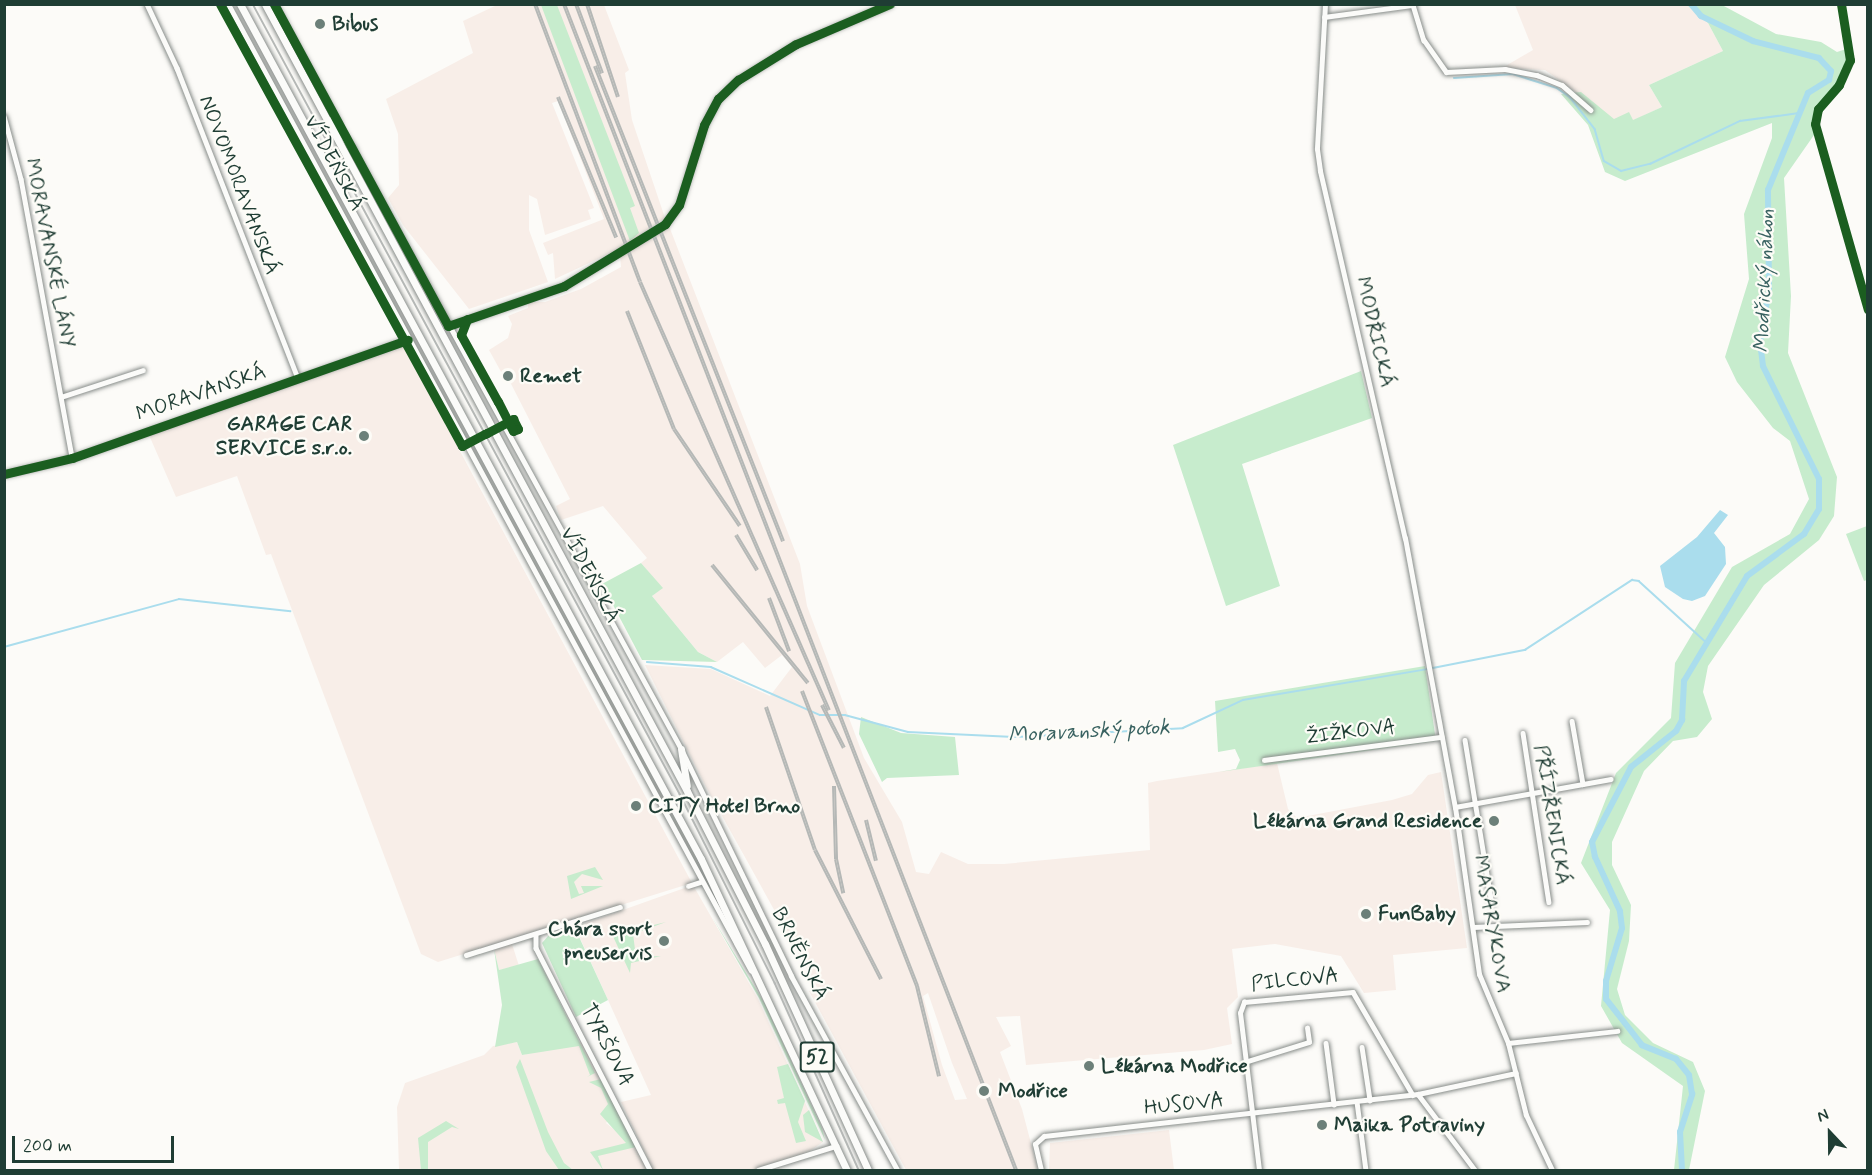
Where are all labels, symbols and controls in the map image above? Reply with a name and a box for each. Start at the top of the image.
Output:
place label: Bibus [332,11,378,37]
marker: Bibus [313,17,327,31]
street label: NOVOMORAVANSKÁ [193,92,285,278]
street label: VÍDEŇSKÁ [298,111,370,215]
street label: MORAVANSKÉ LÁNY [19,156,81,350]
water label: Modřický náhon [1749,209,1781,353]
street label: MODŘICKÁ [1350,274,1400,390]
street label: MORAVANSKÁ [133,359,269,427]
place label: Remet [520,363,582,389]
marker: Remet [501,369,515,383]
place label: GARAGE CAR SERVICE s.r.o. [216,411,352,461]
marker: GARAGE CAR SERVICE s.r.o. [357,429,371,443]
street label: VÍDEŇSKÁ [554,523,626,627]
street label: ŽIŽKOVA [1305,714,1397,750]
water label: Moravanský potok [1007,715,1171,749]
street label: PŘÍZŘENICKÁ [1528,743,1576,887]
place label: CITY Hotel Brno [648,793,800,819]
marker: CITY Hotel Brno [629,799,643,813]
place label: Lékárna Grand Residence [1249,808,1482,834]
marker: Lékárna Grand Residence [1487,814,1501,828]
street label: MASARYKOVA [1467,853,1517,995]
place label: FunBaby [1378,901,1456,927]
street label: BRNĚNSKÁ [766,903,834,1005]
marker: FunBaby [1359,907,1373,921]
place label: Chára sport pneuservis [541,916,652,966]
marker: Chára sport pneuservis [657,934,671,948]
street label: PILCOVA [1250,963,1340,997]
street label: TYRŠOVA [575,999,639,1091]
road number: 52 [799,1040,835,1074]
place label: Lékárna Modřice [1101,1053,1250,1079]
marker: Lékárna Modřice [1082,1059,1096,1073]
place label: Modřice [998,1078,1068,1104]
marker: Modřice [975,1082,993,1100]
street label: HUSOVA [1143,1087,1225,1121]
north arrow [1800,1103,1860,1163]
text: N [1814,1104,1832,1128]
place label: Maika Potraviny [1334,1112,1479,1138]
marker: Maika Potraviny [1315,1118,1329,1132]
scale bar [15,1124,177,1162]
text: 200 m [23,1134,72,1158]

